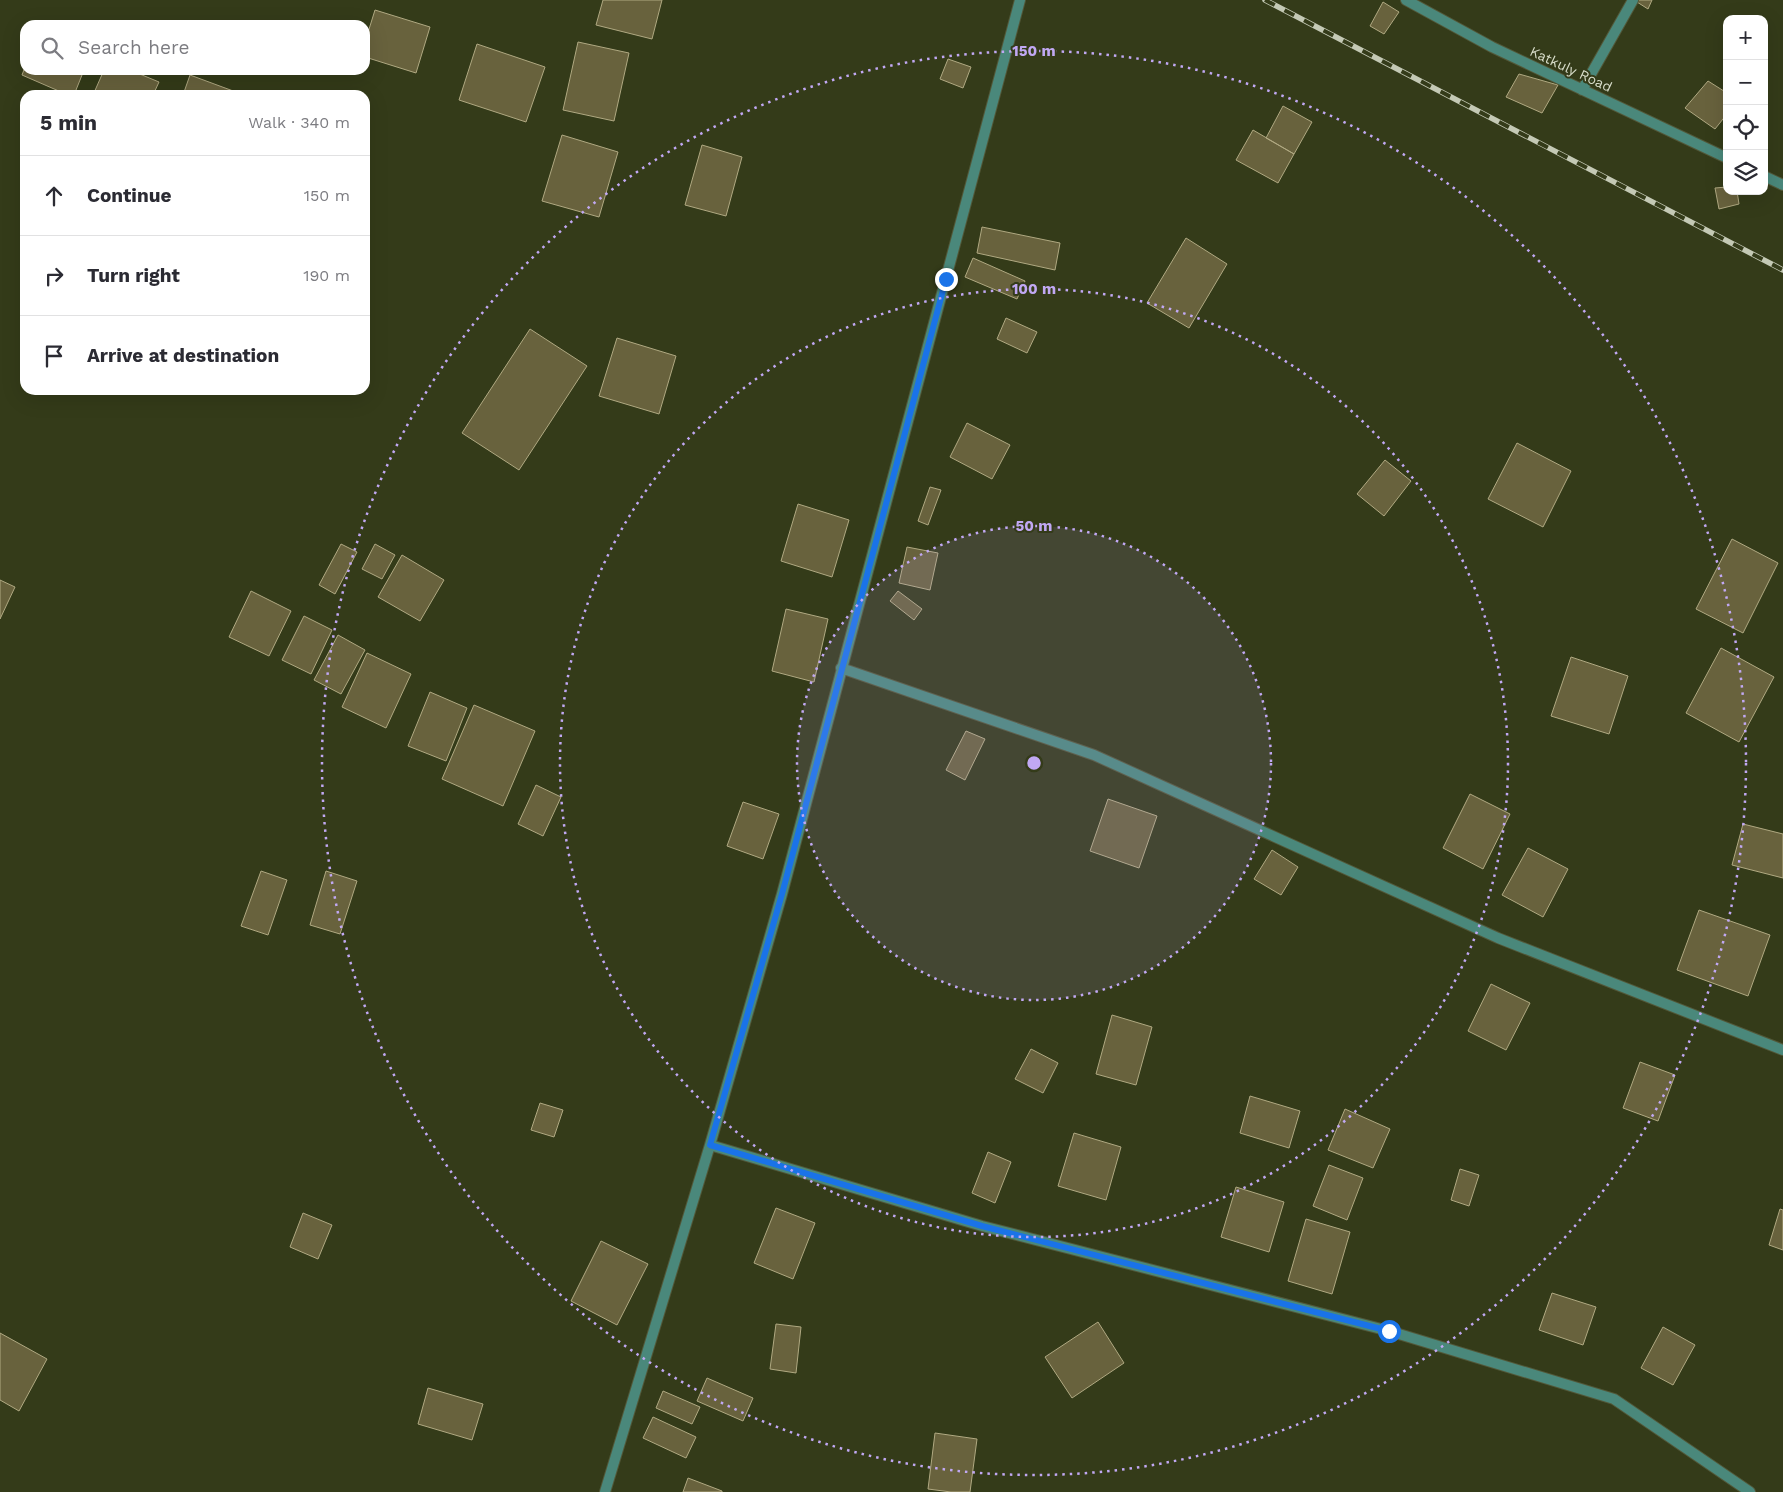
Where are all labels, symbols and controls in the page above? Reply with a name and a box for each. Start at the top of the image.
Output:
map controls [1723,15,1768,195]
button: + [1723,15,1768,60]
search box [20,20,370,75]
icon: search [38,34,66,62]
text: Search here [78,36,189,59]
text: 150 m [1012,42,1056,60]
street label: Katkuly Road [1527,43,1615,95]
button: − [1723,60,1768,105]
button: locate [1723,105,1768,150]
text: 5 min [40,110,97,135]
text: Walk · 340 m [248,113,350,132]
button: layers [1723,150,1768,195]
icon: ahead [40,182,68,210]
text: Continue [87,184,171,207]
text: 150 m [304,186,350,205]
icon: right [40,262,68,290]
text: Turn right [87,264,180,287]
text: 190 m [303,266,350,285]
route end [935,268,958,291]
text: 100 m [1012,280,1056,298]
icon: arrive [40,342,68,370]
text: Arrive at destination [87,344,279,367]
text: 50 m [1016,517,1052,535]
centre of rings [1025,754,1043,772]
route start [1378,1320,1401,1343]

